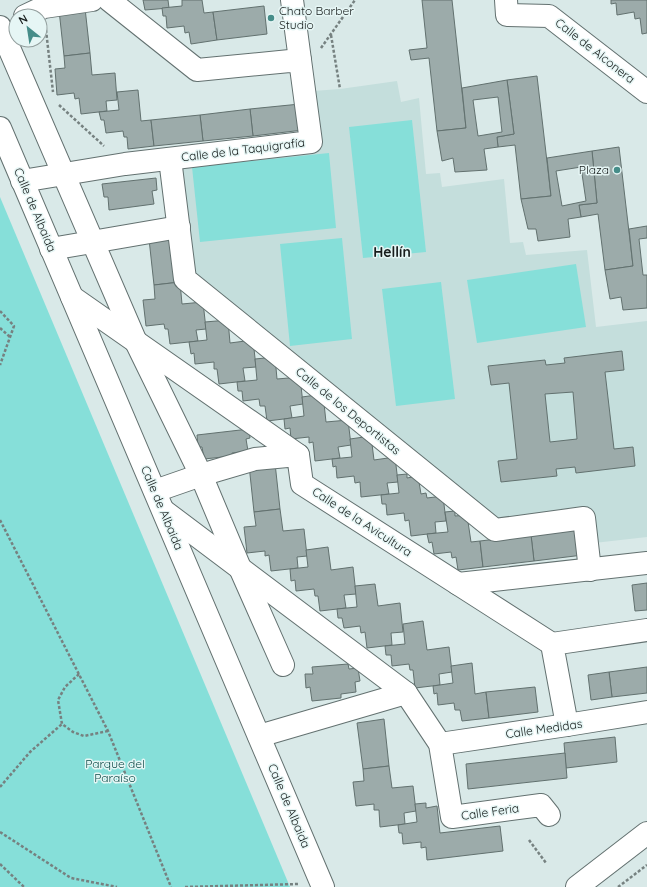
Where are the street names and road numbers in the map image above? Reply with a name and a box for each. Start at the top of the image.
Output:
street label: Calle de Alconera [552,15,638,86]
street label: Calle de la Taquigrafía [180,134,306,165]
street label: Calle de Albaida [11,165,60,254]
street label: Calle de los Deportistas [293,364,404,458]
street label: Calle de Albaida [138,463,187,552]
street label: Calle de la Avicultura [310,484,415,559]
street label: Calle Medidas [505,716,584,741]
street label: Calle de Albaida [265,761,314,850]
street label: Calle Feria [460,800,520,823]

